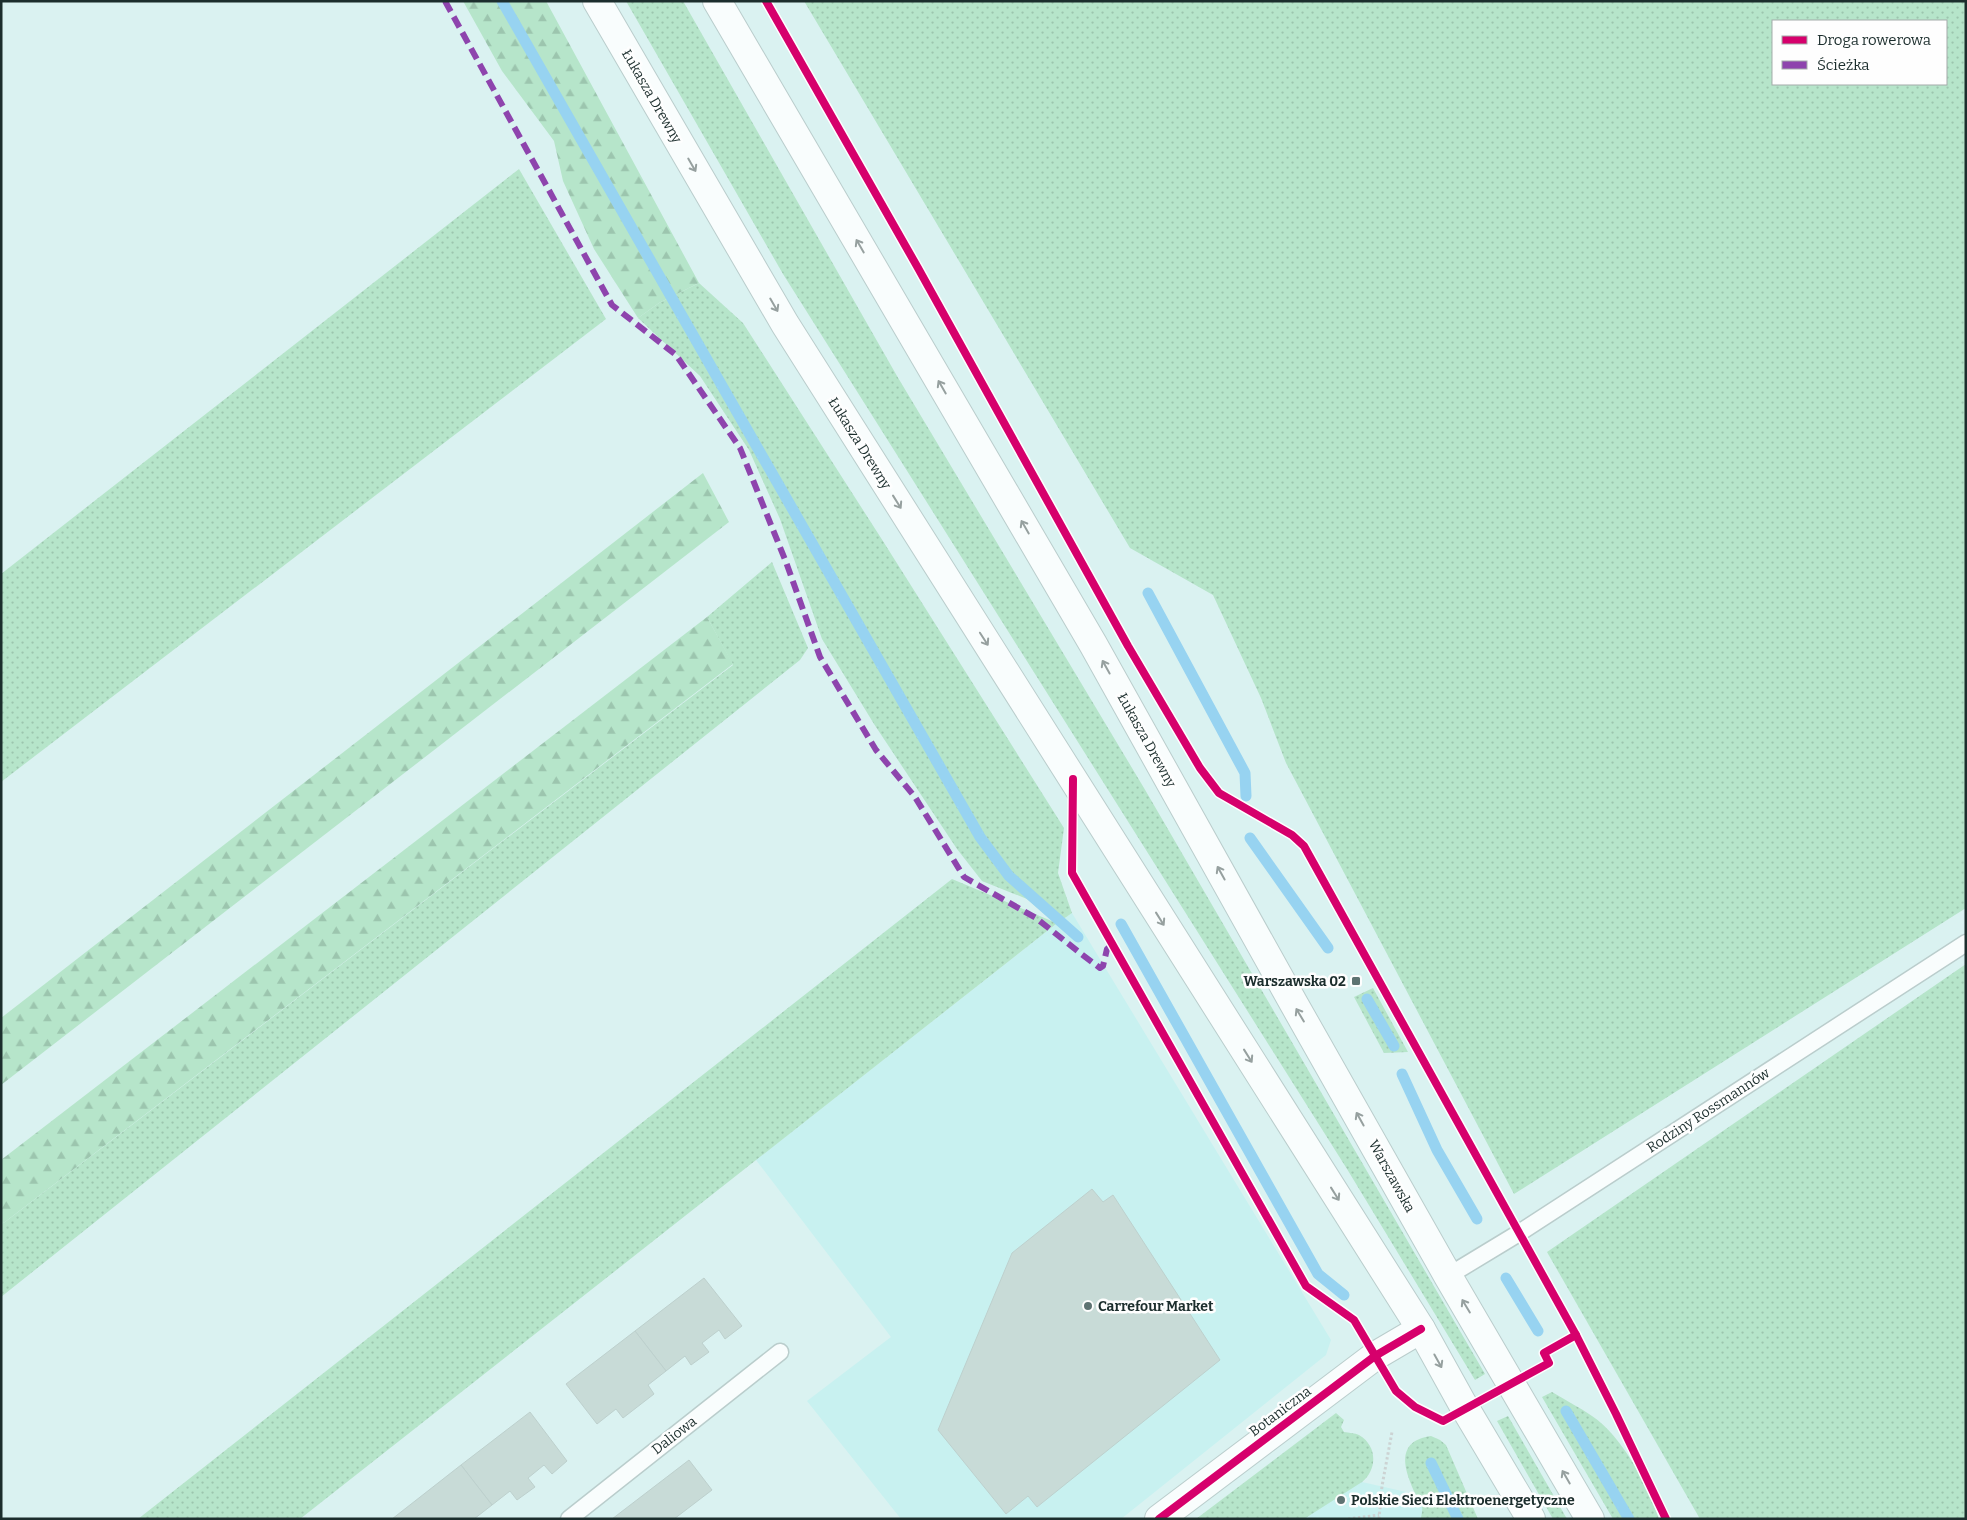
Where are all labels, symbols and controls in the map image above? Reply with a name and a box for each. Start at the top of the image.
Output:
legend [1772,20,1947,85]
text: Droga rowerowa [1817,31,1931,49]
street label: Łukasza Drewny [618,46,686,147]
text: Ścieżka [1817,56,1869,74]
one-way arrow [688,157,698,171]
one-way arrow [855,240,865,254]
one-way arrow [769,298,779,312]
one-way arrow [937,380,947,394]
street label: Łukasza Drewny [824,394,895,493]
one-way arrow [892,495,902,509]
one-way arrow [1019,520,1029,534]
one-way arrow [979,632,989,646]
one-way arrow [1101,660,1111,675]
street label: Łukasza Drewny [1114,690,1180,791]
one-way arrow [1215,866,1225,880]
one-way arrow [1155,912,1166,926]
place label: Warszawska 02 [1244,973,1346,990]
marker: Warszawska 02 [1350,975,1362,987]
one-way arrow [1294,1008,1304,1022]
one-way arrow [1243,1049,1253,1063]
street label: Rodziny Rossmannów [1644,1064,1773,1156]
one-way arrow [1355,1112,1364,1127]
street label: Warszawska [1365,1137,1419,1216]
one-way arrow [1330,1186,1340,1200]
place label: Carrefour Market [1098,1298,1214,1315]
one-way arrow [1461,1299,1471,1313]
marker: Carrefour Market [1082,1300,1094,1312]
one-way arrow [1434,1354,1444,1368]
street label: Botaniczna [1246,1382,1315,1440]
street label: Daliowa [649,1412,700,1458]
one-way arrow [1560,1470,1570,1484]
place label: Polskie Sieci Elektroenergetyczne [1351,1492,1575,1509]
marker: Polskie Sieci Elektroenergetyczne [1335,1494,1347,1506]

